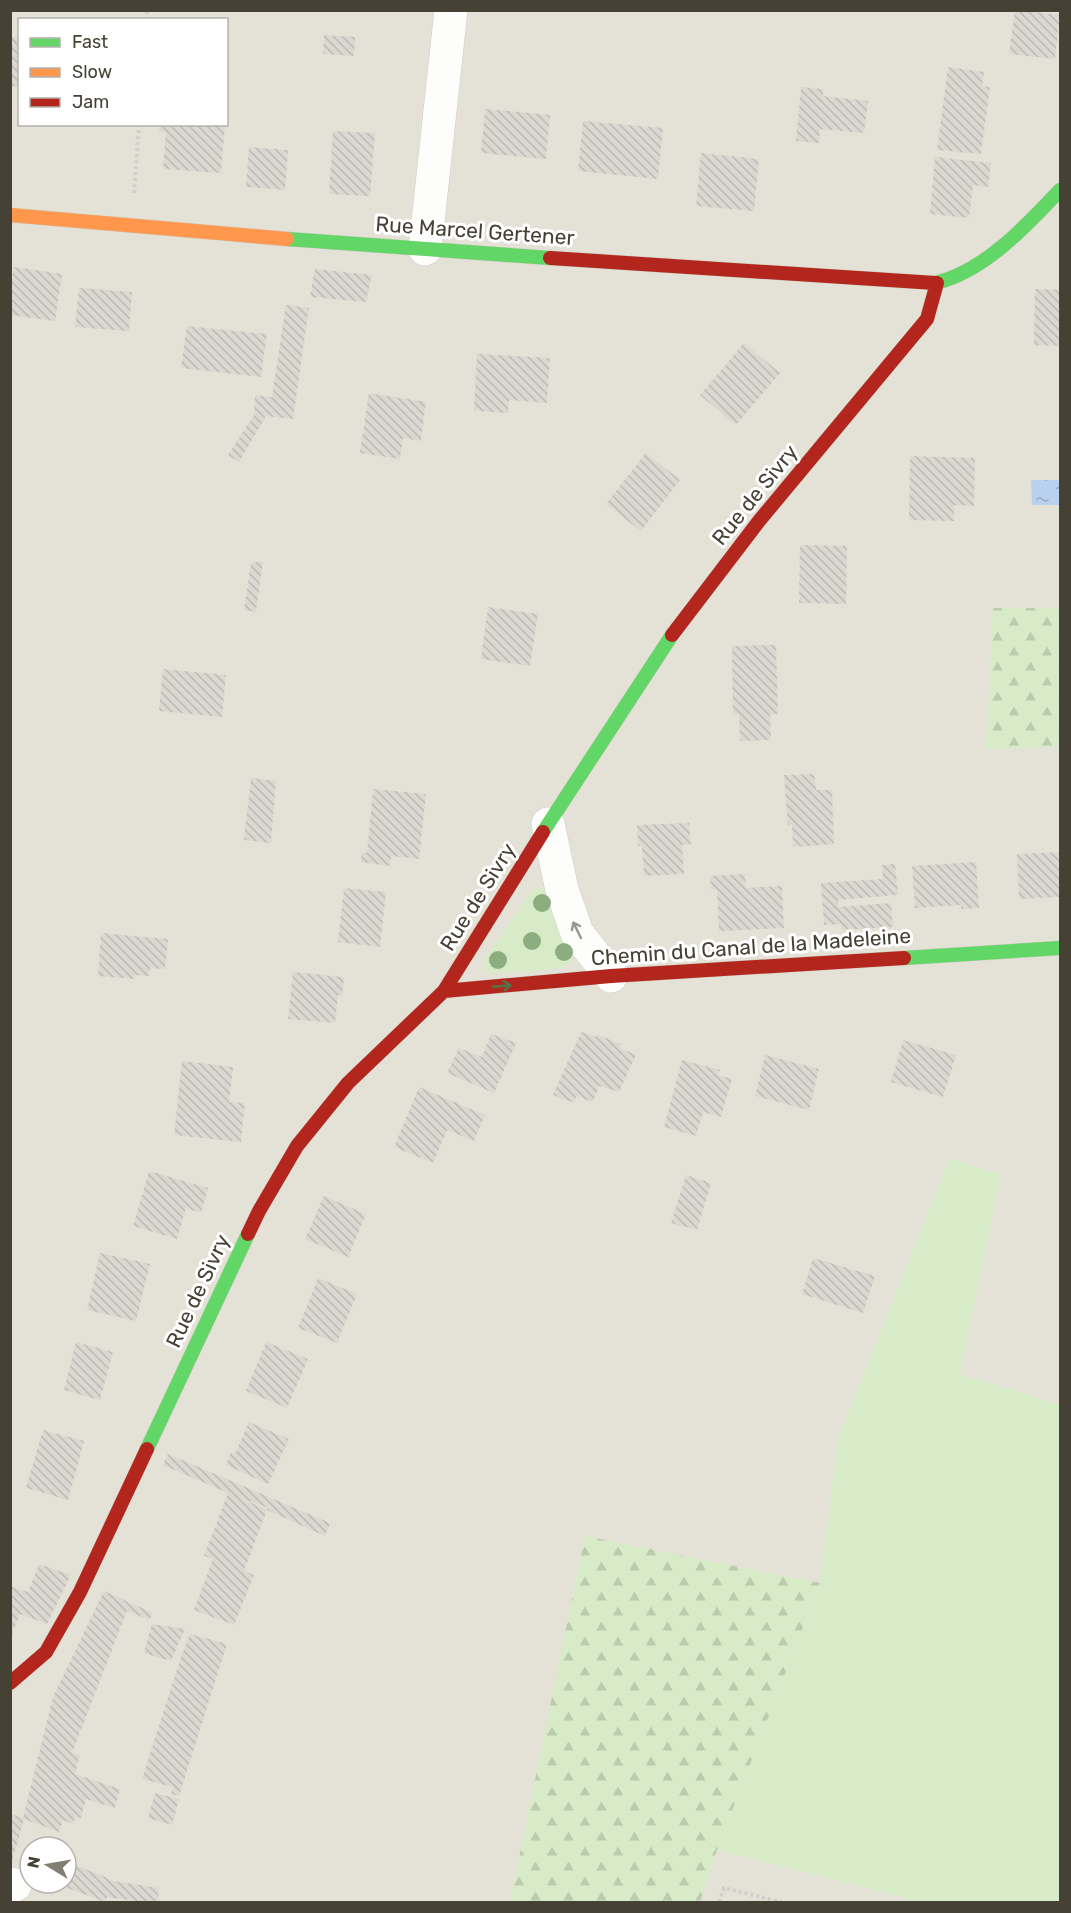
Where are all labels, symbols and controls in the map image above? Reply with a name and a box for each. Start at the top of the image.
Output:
legend [18,18,228,126]
text: Fast [72,31,108,53]
text: Slow [72,61,112,83]
text: Jam [72,91,109,113]
street label: Rue Marcel Gertener [375,211,575,250]
street label: Rue de Sivry [706,439,803,550]
street label: Rue de Sivry [435,838,521,955]
one-way arrow [570,921,582,939]
street label: Chemin du Canal de la Madeleine [590,923,912,970]
one-way arrow [492,980,512,991]
street label: Rue de Sivry [160,1230,235,1351]
north arrow [18,1835,78,1895]
text: N [23,1855,44,1870]

